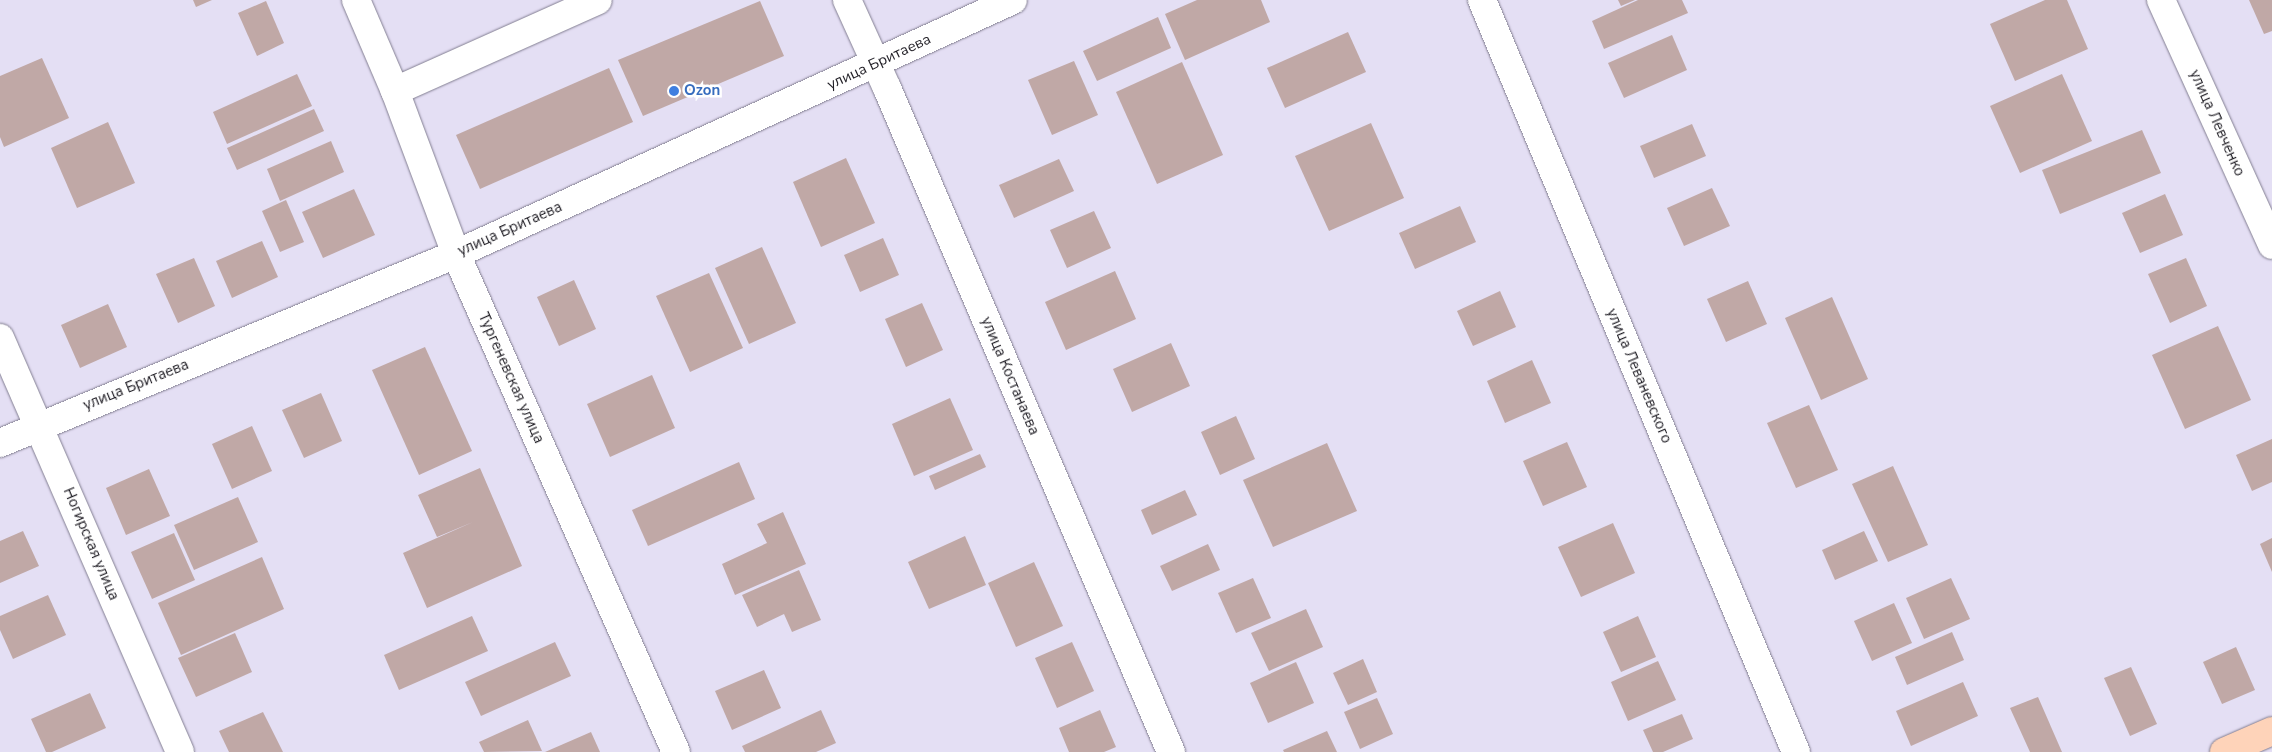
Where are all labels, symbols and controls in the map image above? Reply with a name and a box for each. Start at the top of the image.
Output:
street label: улица Бритаева [824,30,934,94]
street label: улица Левченко [2185,67,2249,179]
place label: Ozon [684,82,720,100]
marker: Ozon [668,85,680,97]
street label: улица Бритаева [455,198,565,260]
street label: улица Леваневского [1602,306,1676,446]
street label: Тургеневская улица [474,310,548,446]
street label: улица Костанаева [977,314,1043,438]
street label: улица Бритаева [81,356,191,414]
street label: Ногирская улица [59,485,123,603]

